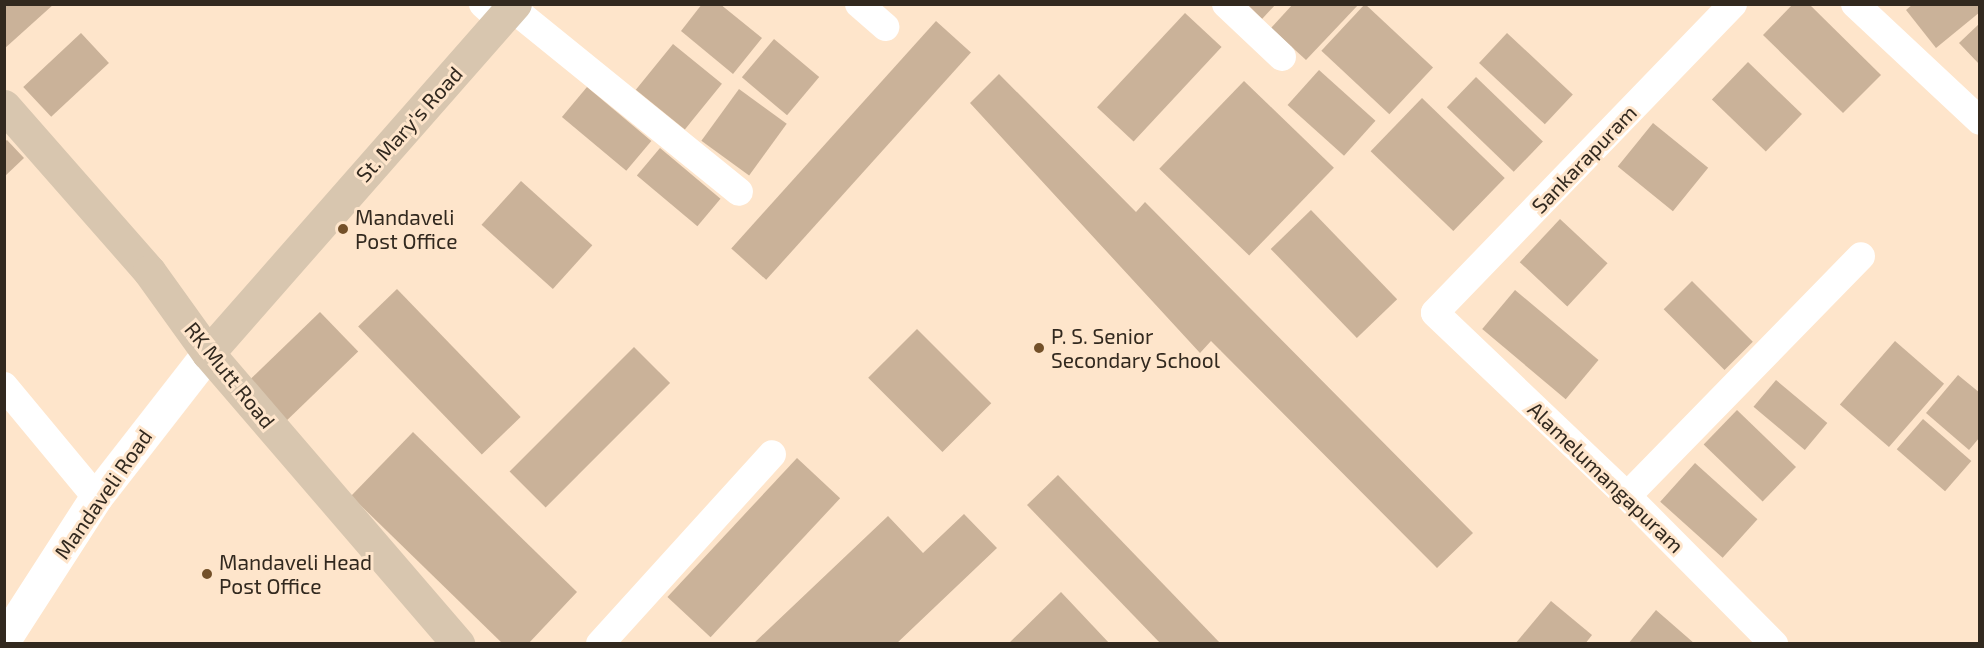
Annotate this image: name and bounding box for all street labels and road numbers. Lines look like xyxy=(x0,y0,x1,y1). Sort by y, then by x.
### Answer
street label: St. Mary's Road xyxy=(351,61,467,187)
street label: Sankarapuram xyxy=(1526,100,1642,218)
street label: RK Mutt Road xyxy=(179,317,281,433)
street label: Alamelumangapuram xyxy=(1523,396,1689,558)
street label: Mandaveli Road xyxy=(49,424,157,564)

